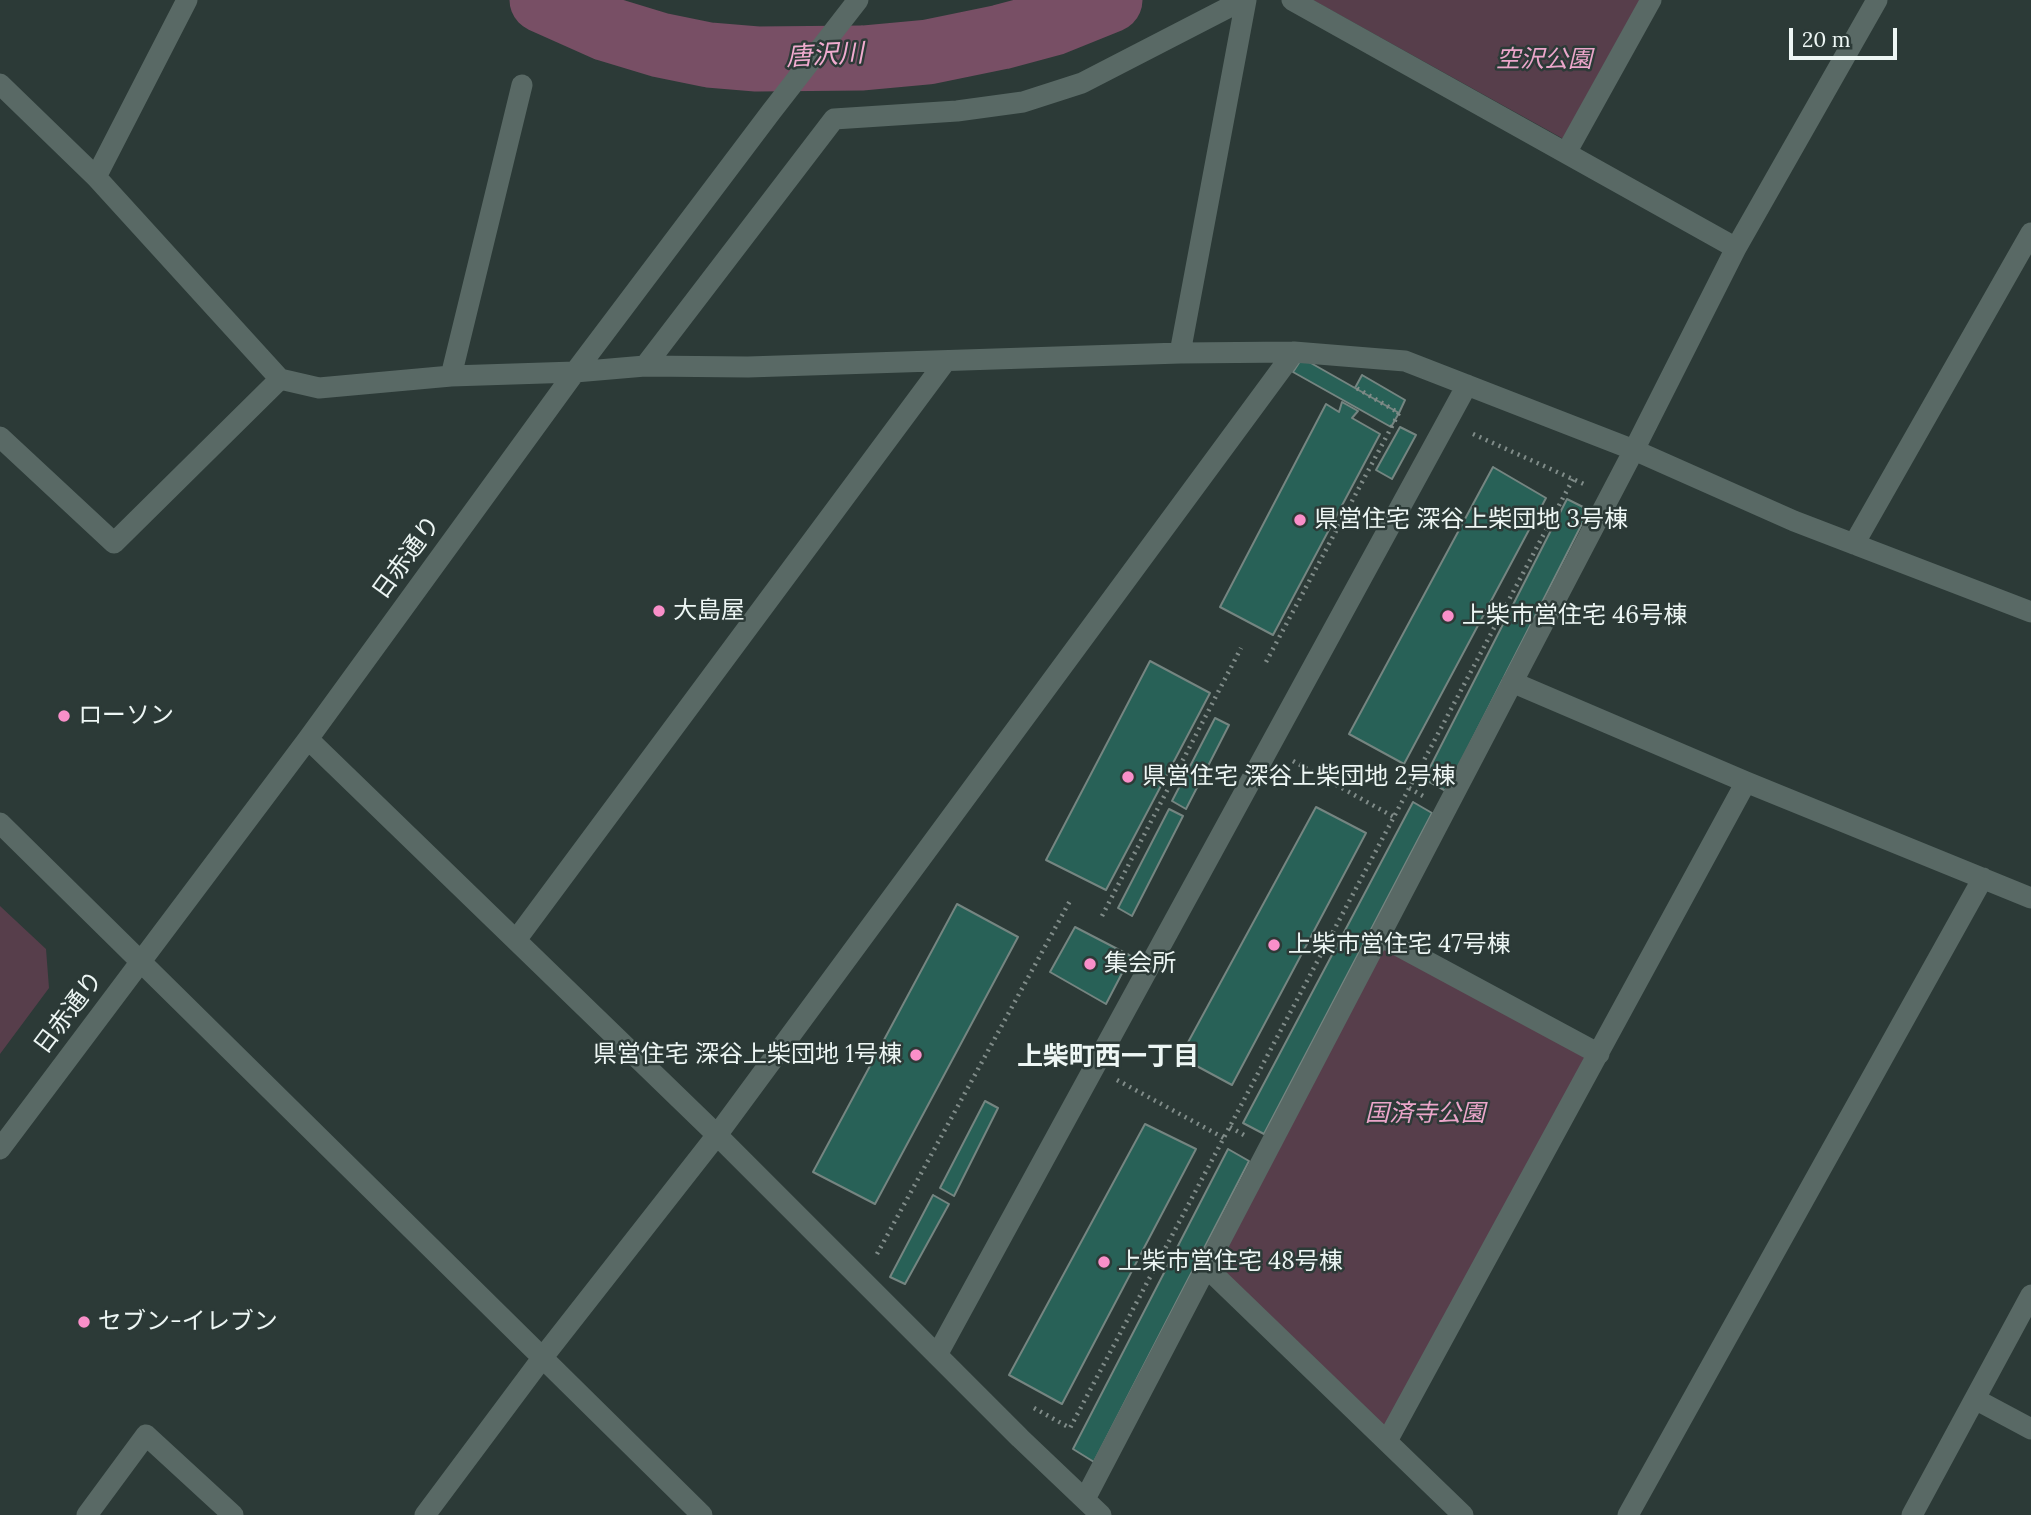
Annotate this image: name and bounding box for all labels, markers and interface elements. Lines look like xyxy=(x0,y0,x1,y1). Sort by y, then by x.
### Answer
scale bar xyxy=(1793,14,1902,58)
text: 20 m xyxy=(1802,26,1851,53)
water label: 唐沢川 xyxy=(785,38,865,74)
park label: 空沢公園 xyxy=(1496,46,1592,74)
place label: 県営住宅 深谷上柴団地 3号棟 xyxy=(1314,506,1628,534)
street label: 日赤通り xyxy=(367,511,447,605)
marker: 県営住宅 深谷上柴団地 3号棟 xyxy=(1292,512,1308,528)
place label: 大島屋 xyxy=(673,597,745,625)
place label: 上柴市営住宅 46号棟 xyxy=(1462,602,1687,630)
marker: 大島屋 xyxy=(651,603,667,619)
marker: 上柴市営住宅 46号棟 xyxy=(1440,608,1456,624)
place label: ローソン xyxy=(78,702,174,730)
marker: ローソン xyxy=(56,708,72,724)
place label: 県営住宅 深谷上柴団地 2号棟 xyxy=(1142,763,1456,791)
marker: 県営住宅 深谷上柴団地 2号棟 xyxy=(1120,769,1136,785)
place label: 上柴市営住宅 47号棟 xyxy=(1288,931,1510,959)
marker: 上柴市営住宅 47号棟 xyxy=(1266,937,1282,953)
place label: 集会所 xyxy=(1104,950,1176,978)
marker: 集会所 xyxy=(1082,956,1098,972)
street label: 日赤通り xyxy=(29,966,109,1060)
place label: 県営住宅 深谷上柴団地 1号棟 xyxy=(593,1041,902,1069)
district label: 上柴町西一丁目 xyxy=(1017,1042,1199,1074)
marker: 県営住宅 深谷上柴団地 1号棟 xyxy=(908,1047,924,1063)
park label: 国済寺公園 xyxy=(1365,1100,1485,1128)
place label: 上柴市営住宅 48号棟 xyxy=(1118,1248,1343,1276)
marker: 上柴市営住宅 48号棟 xyxy=(1096,1254,1112,1270)
place label: セブン-イレブン xyxy=(98,1308,278,1336)
marker: セブン-イレブン xyxy=(76,1314,92,1330)

